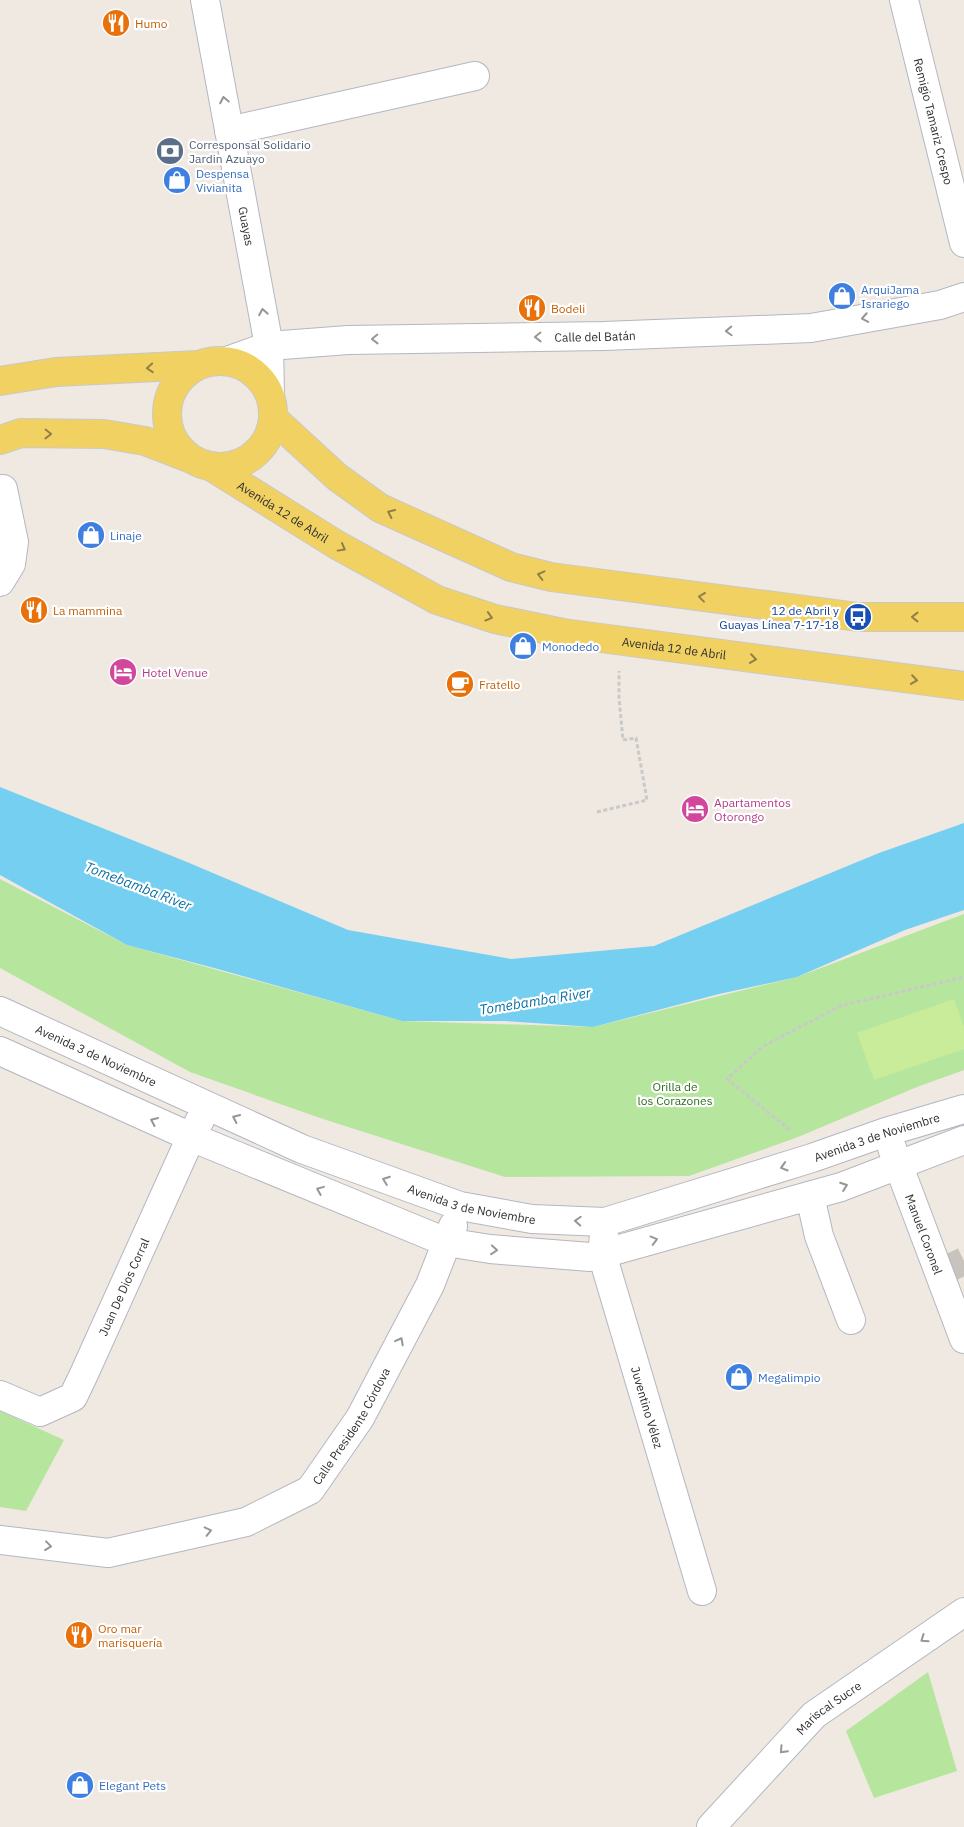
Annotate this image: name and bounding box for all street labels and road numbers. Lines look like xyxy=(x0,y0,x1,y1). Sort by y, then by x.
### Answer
street label: Remigio Tamariz Crespo xyxy=(911,57,957,186)
street label: Guayas xyxy=(236,205,258,247)
street label: Calle del Batán xyxy=(554,327,636,344)
street label: Avenida 12 de Abril xyxy=(235,477,332,546)
street label: Avenida 12 de Abril xyxy=(621,633,727,662)
street label: Avenida 3 de Noviembre xyxy=(34,1021,160,1089)
street label: Avenida 3 de Noviembre xyxy=(812,1109,942,1164)
street label: Avenida 3 de Noviembre xyxy=(406,1180,536,1227)
street label: Manuel Coronel xyxy=(903,1192,946,1276)
street label: Juan De Dios Corral xyxy=(95,1235,152,1338)
street label: Calle Presidente Córdova xyxy=(309,1364,393,1487)
street label: Juventino Vélez xyxy=(628,1365,667,1450)
street label: Mariscal Sucre xyxy=(793,1677,864,1737)

